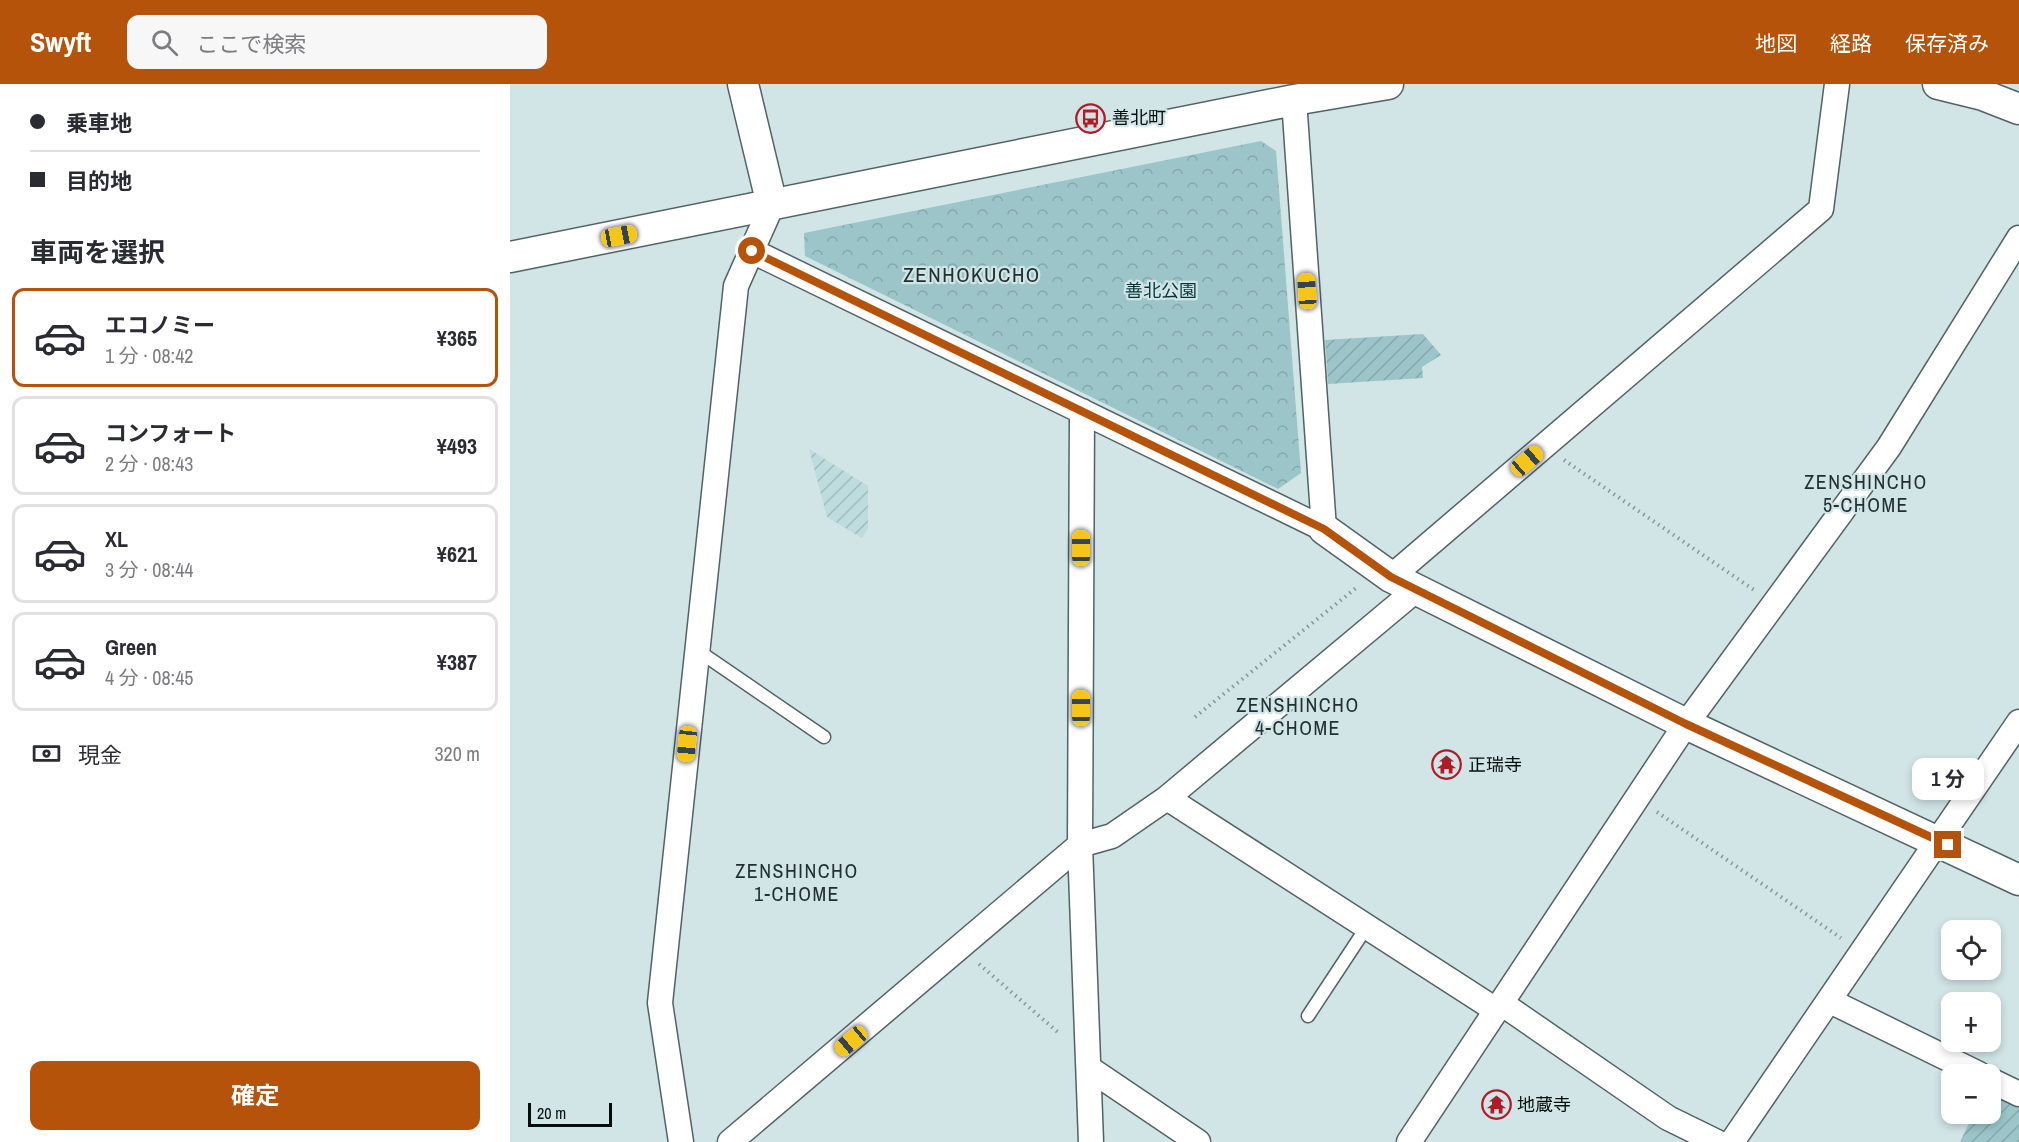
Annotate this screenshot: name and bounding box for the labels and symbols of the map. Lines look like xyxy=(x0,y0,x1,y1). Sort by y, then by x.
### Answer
bus stop icon: 善北町 xyxy=(1075,102,1107,134)
place label: 善北町 xyxy=(1112,105,1166,130)
car xyxy=(600,224,638,248)
route start xyxy=(738,237,765,264)
district label: ZENHOKUCHO xyxy=(903,260,1041,289)
car xyxy=(1297,272,1317,310)
park label: 善北公園 xyxy=(1125,278,1197,303)
car xyxy=(1508,442,1546,480)
district label: ZENSHINCHO 5-CHOME xyxy=(1804,468,1928,518)
car xyxy=(1072,530,1090,566)
car xyxy=(1072,690,1090,726)
district label: ZENSHINCHO 4-CHOME xyxy=(1236,691,1360,741)
car xyxy=(676,725,698,763)
temple icon: 正瑞寺 xyxy=(1431,749,1463,781)
place label: 正瑞寺 xyxy=(1468,752,1522,777)
callout: 1 分 xyxy=(1912,758,1984,800)
route end xyxy=(1934,831,1961,858)
district label: ZENSHINCHO 1-CHOME xyxy=(735,857,859,907)
car xyxy=(831,1023,871,1059)
temple icon: 地蔵寺 xyxy=(1480,1089,1512,1121)
place label: 地蔵寺 xyxy=(1517,1092,1571,1117)
scale bar xyxy=(528,1100,612,1128)

